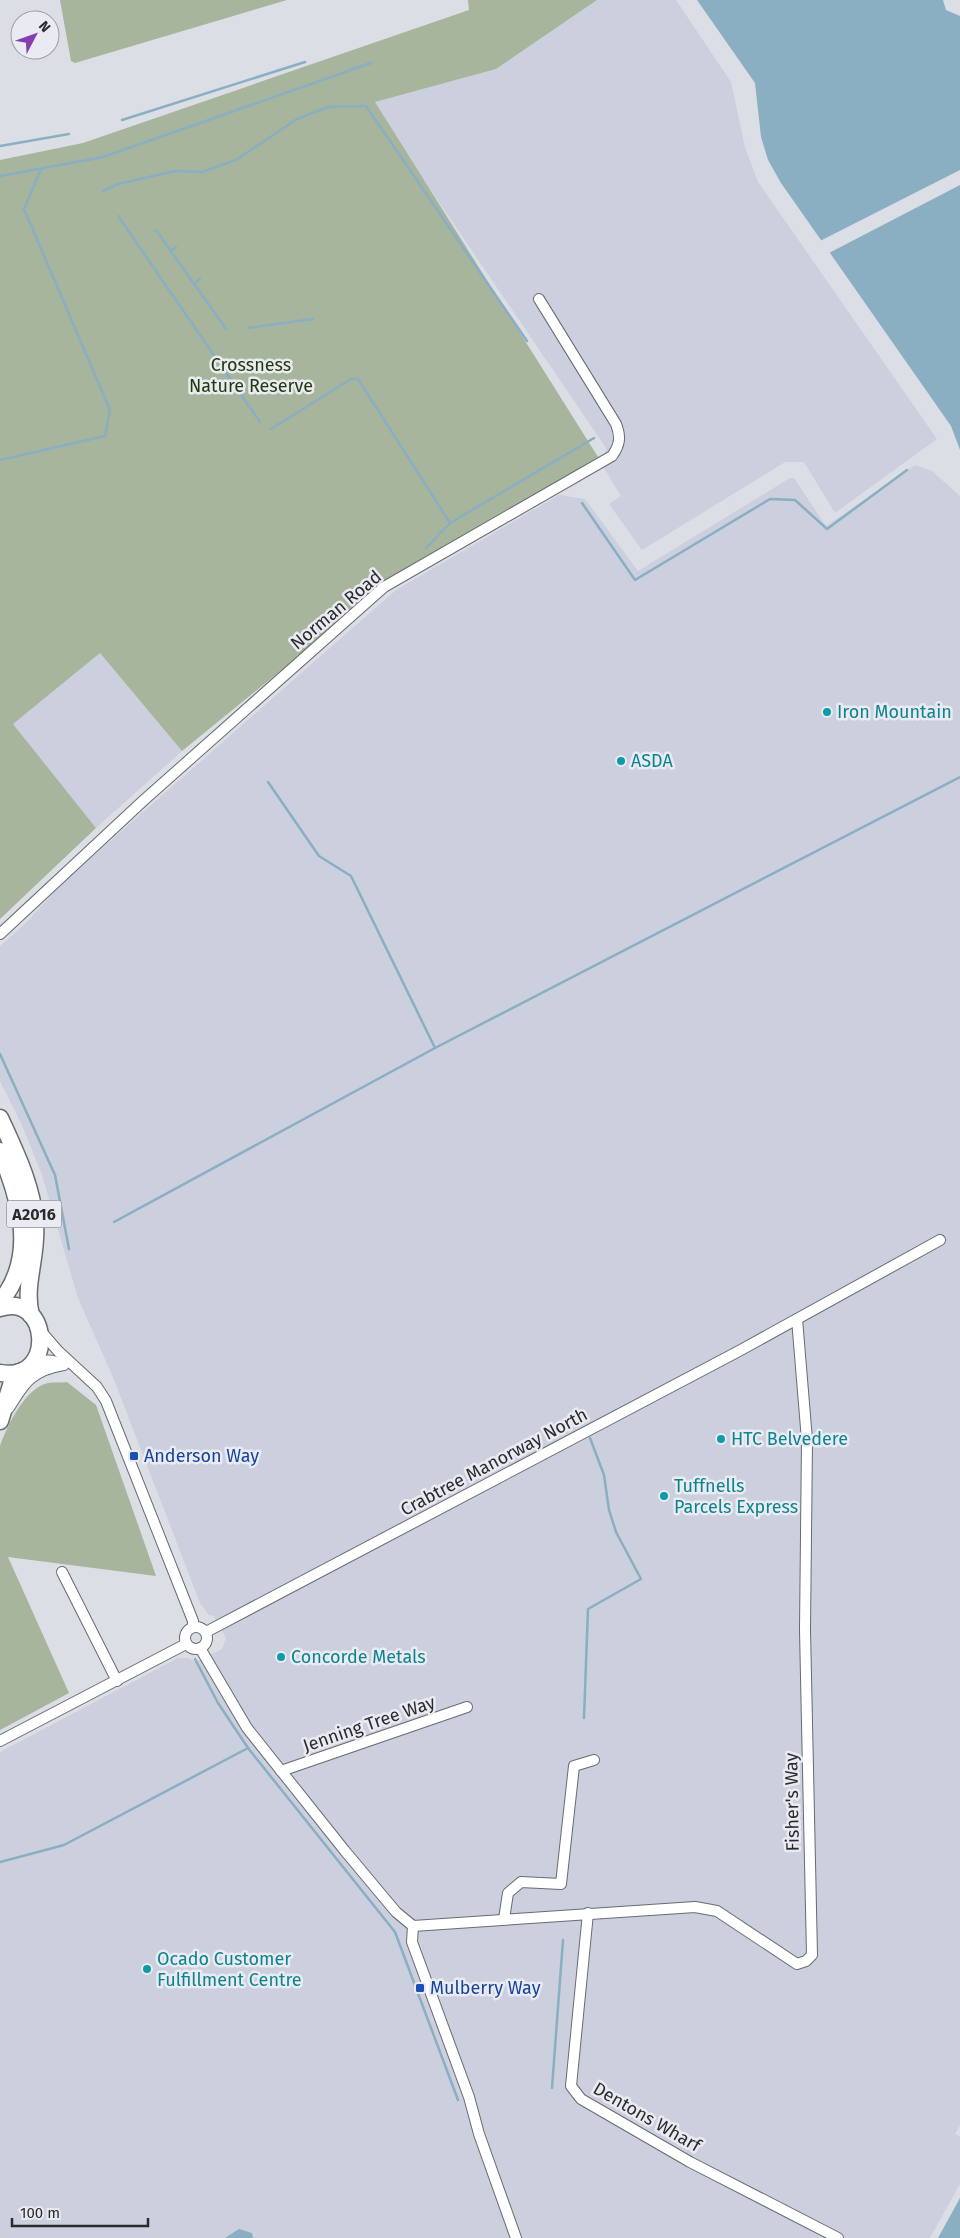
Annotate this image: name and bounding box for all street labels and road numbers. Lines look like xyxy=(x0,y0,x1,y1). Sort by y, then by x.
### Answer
street label: Norman Road xyxy=(286,566,386,654)
road number: A2016 xyxy=(6,1200,62,1228)
street label: Crabtree Manorway North xyxy=(397,1403,591,1521)
street label: Jenning Tree Way xyxy=(300,1691,438,1757)
street label: Fisher's Way xyxy=(780,1752,804,1852)
street label: Dentons Wharf xyxy=(589,2077,706,2158)

